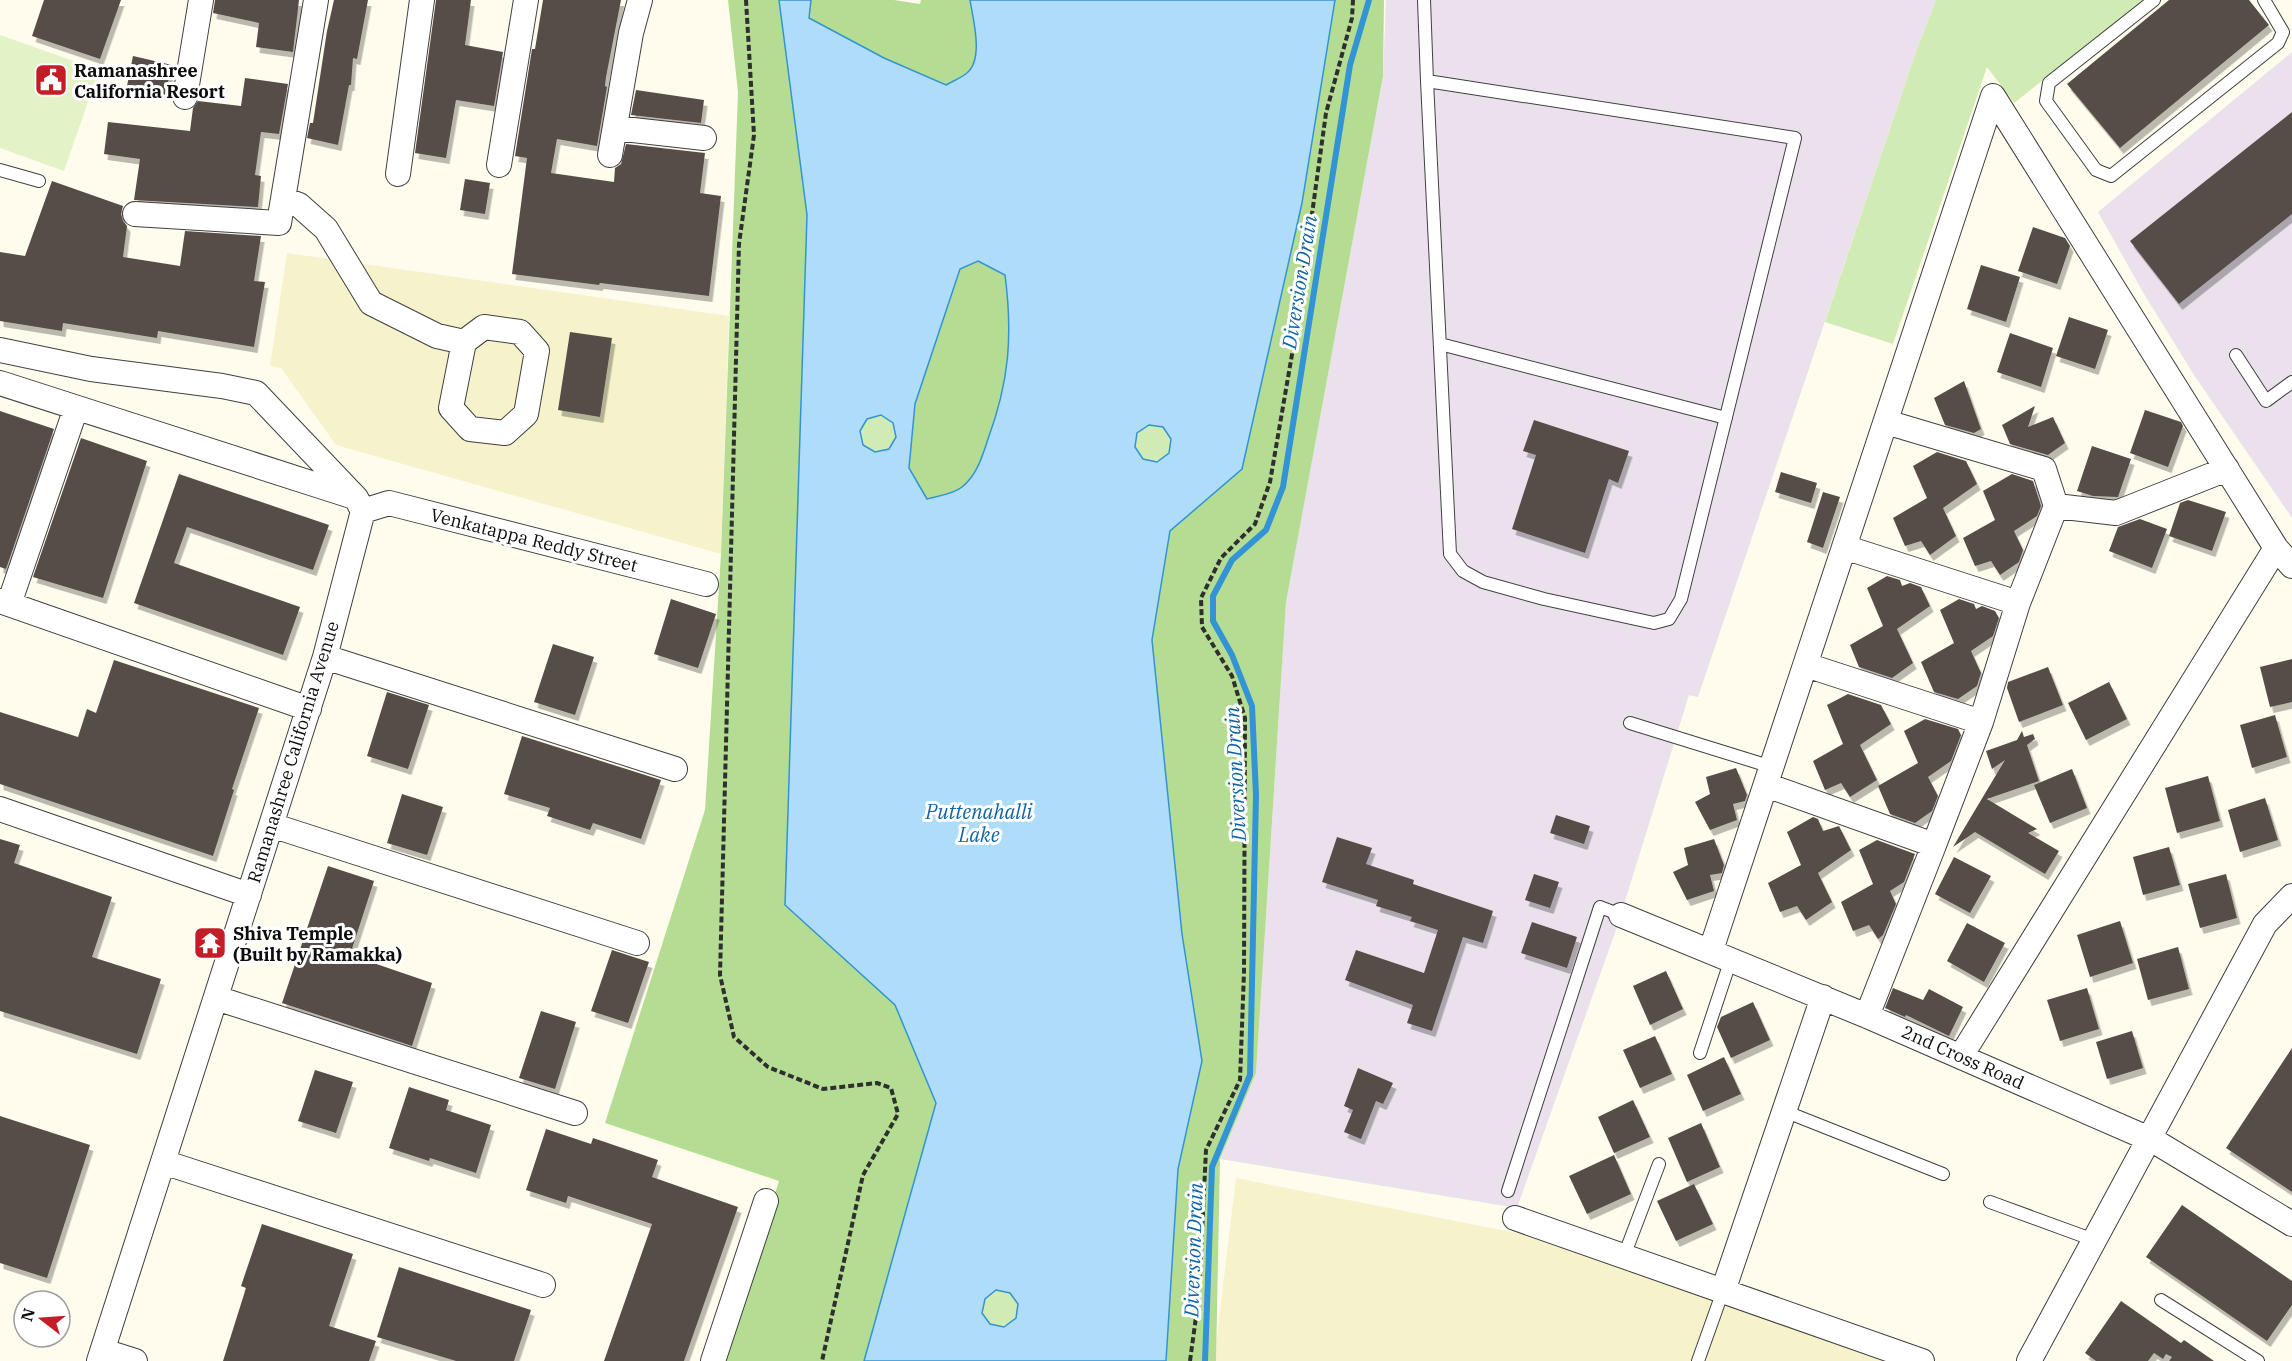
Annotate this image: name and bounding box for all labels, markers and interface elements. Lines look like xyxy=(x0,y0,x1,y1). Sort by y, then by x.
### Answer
place label: Ramanashree California Resort xyxy=(74,59,225,103)
public building icon: Ramanashree California Resort xyxy=(33,62,69,98)
water label: Diversion Drain xyxy=(1275,213,1323,352)
street label: Venkatappa Reddy Street xyxy=(428,503,640,577)
street label: Ramanashree California Avenue xyxy=(242,618,344,886)
water label: Diversion Drain xyxy=(1218,705,1252,843)
water label: Puttenahalli Lake xyxy=(924,798,1033,848)
place label: Shiva Temple (Built by Ramakka) xyxy=(233,922,402,966)
temple icon: Shiva Temple (Built by Ramakka) xyxy=(192,925,228,961)
street label: 2nd Cross Road xyxy=(1898,1020,2028,1094)
water label: Diversion Drain xyxy=(1177,1182,1209,1319)
north arrow xyxy=(12,1289,72,1349)
text: N xyxy=(16,1306,39,1324)

